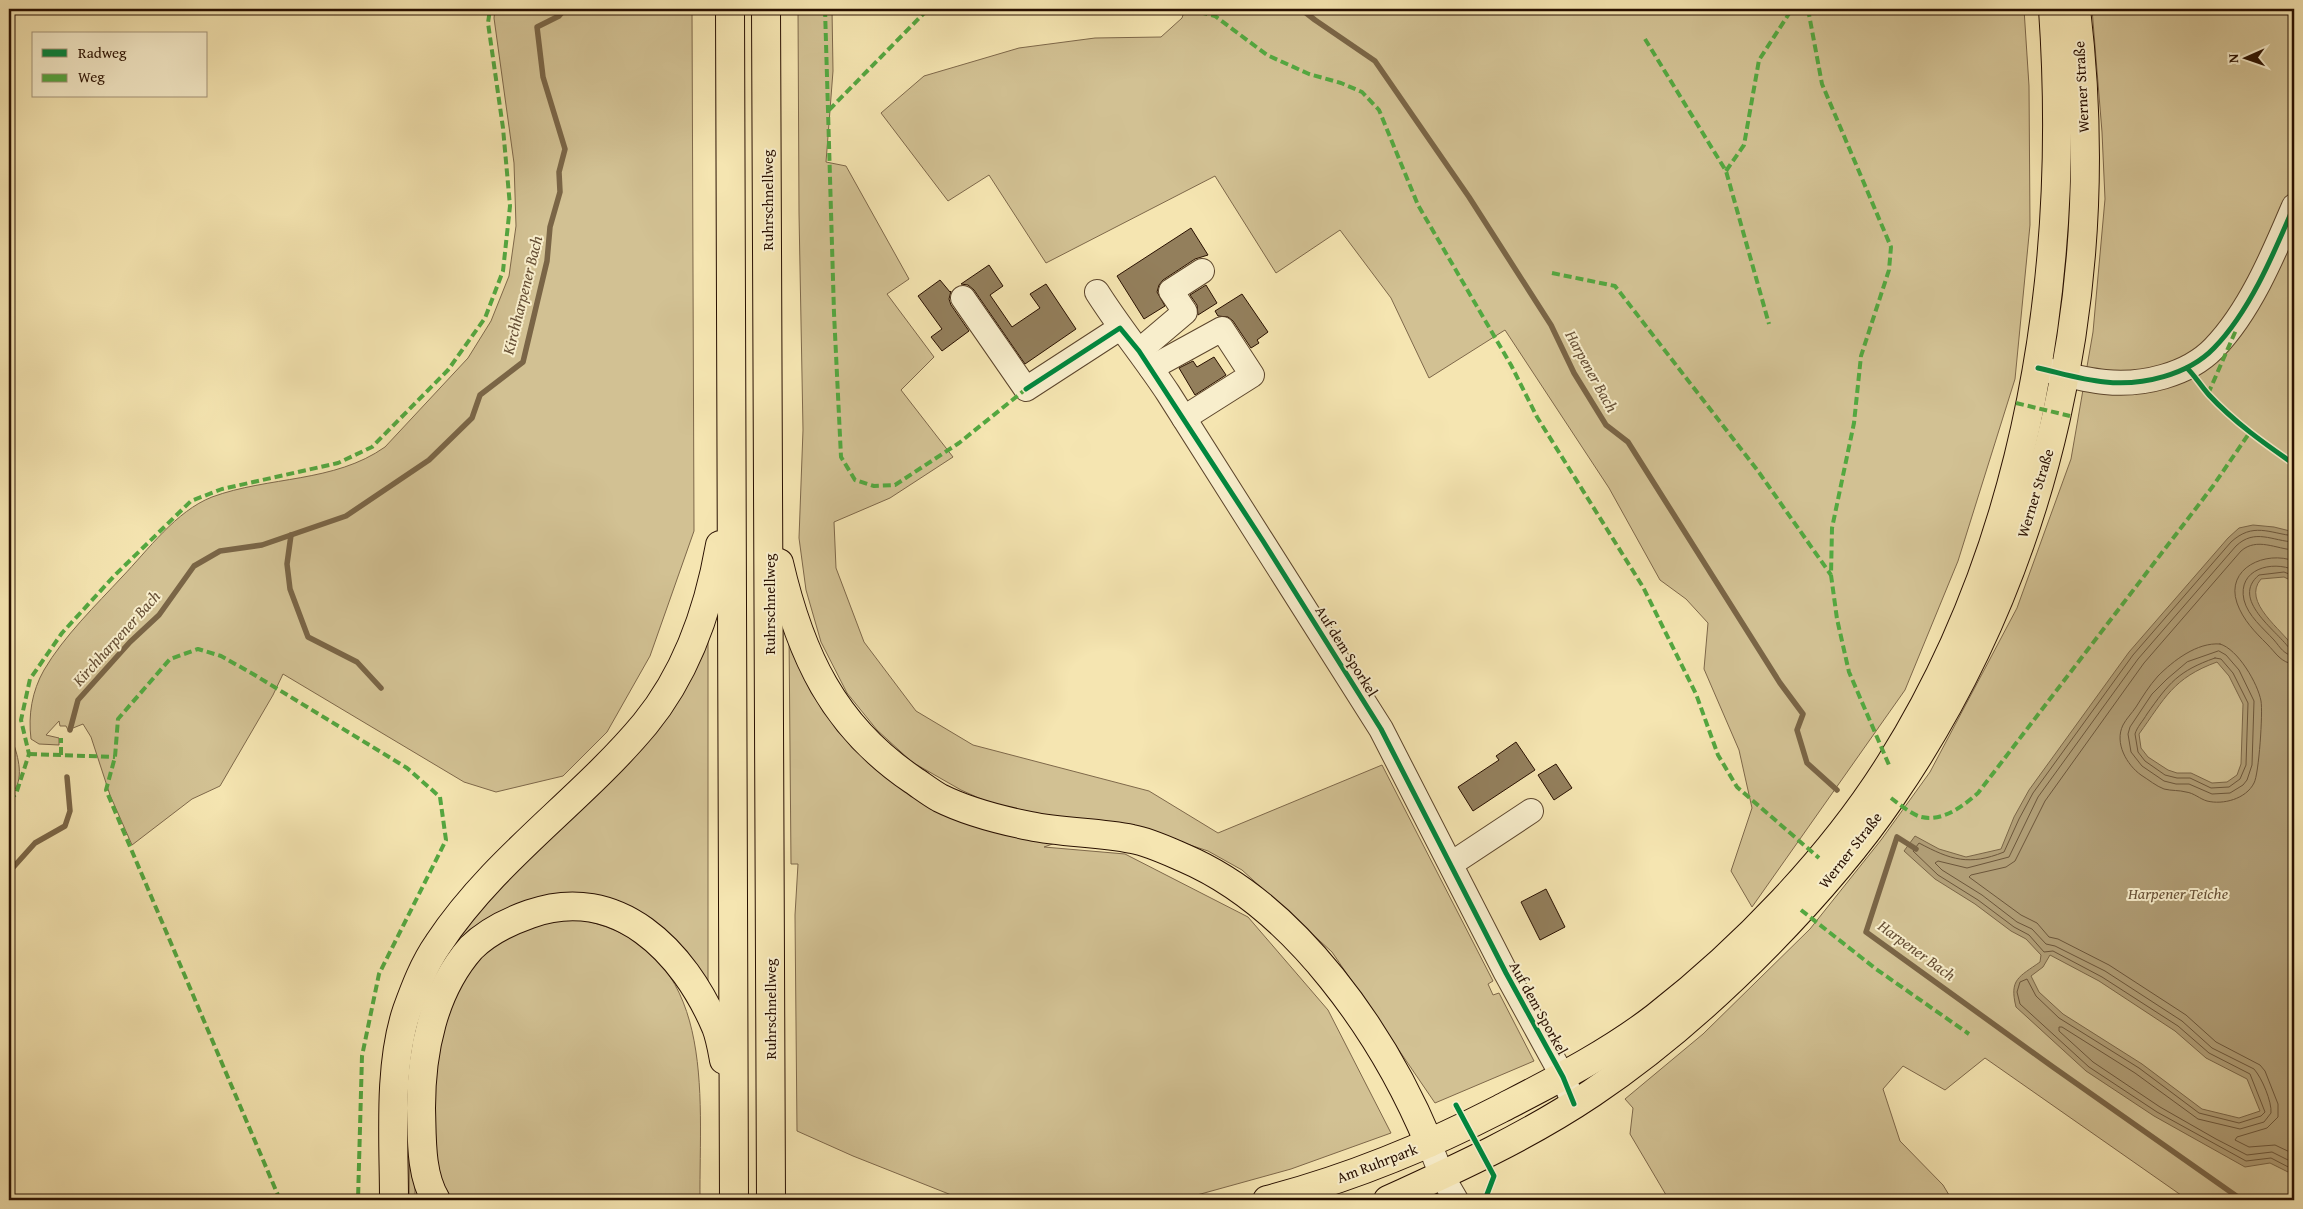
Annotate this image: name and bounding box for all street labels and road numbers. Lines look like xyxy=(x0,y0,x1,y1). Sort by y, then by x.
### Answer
street label: Werner Straße xyxy=(2068,41,2094,133)
street label: Ruhrschnellweg xyxy=(757,149,778,250)
street label: Werner Straße xyxy=(2012,446,2058,540)
street label: Ruhrschnellweg xyxy=(759,553,780,654)
street label: Auf dem Sporkel xyxy=(1311,601,1383,701)
street label: Werner Straße xyxy=(1813,807,1887,893)
street label: Ruhrschnellweg xyxy=(760,958,781,1059)
street label: Auf dem Sporkel xyxy=(1505,958,1573,1058)
street label: Am Ruhrpark xyxy=(1334,1138,1421,1188)

